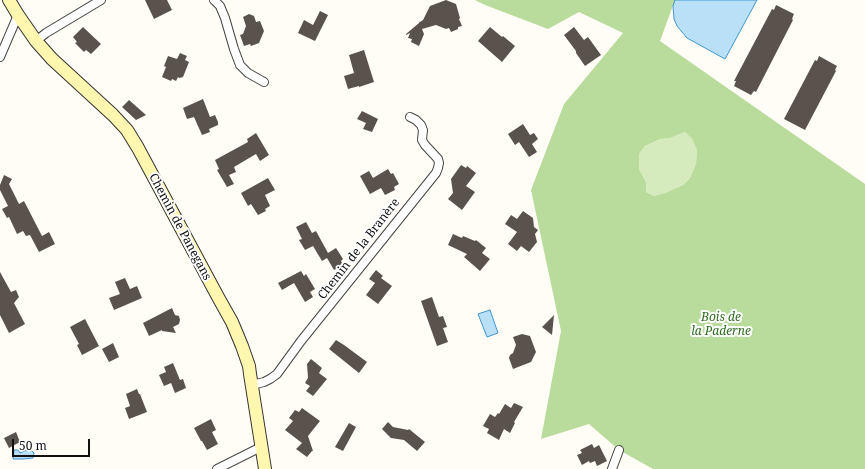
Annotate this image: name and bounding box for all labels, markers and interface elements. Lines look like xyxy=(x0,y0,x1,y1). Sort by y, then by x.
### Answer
street label: Chemin de Panegans xyxy=(146,171,214,283)
street label: Chemin de la Branère xyxy=(315,196,403,302)
park label: Bois de la Paderne xyxy=(691,311,751,339)
scale bar xyxy=(14,431,92,457)
text: 50 m xyxy=(19,437,47,454)

